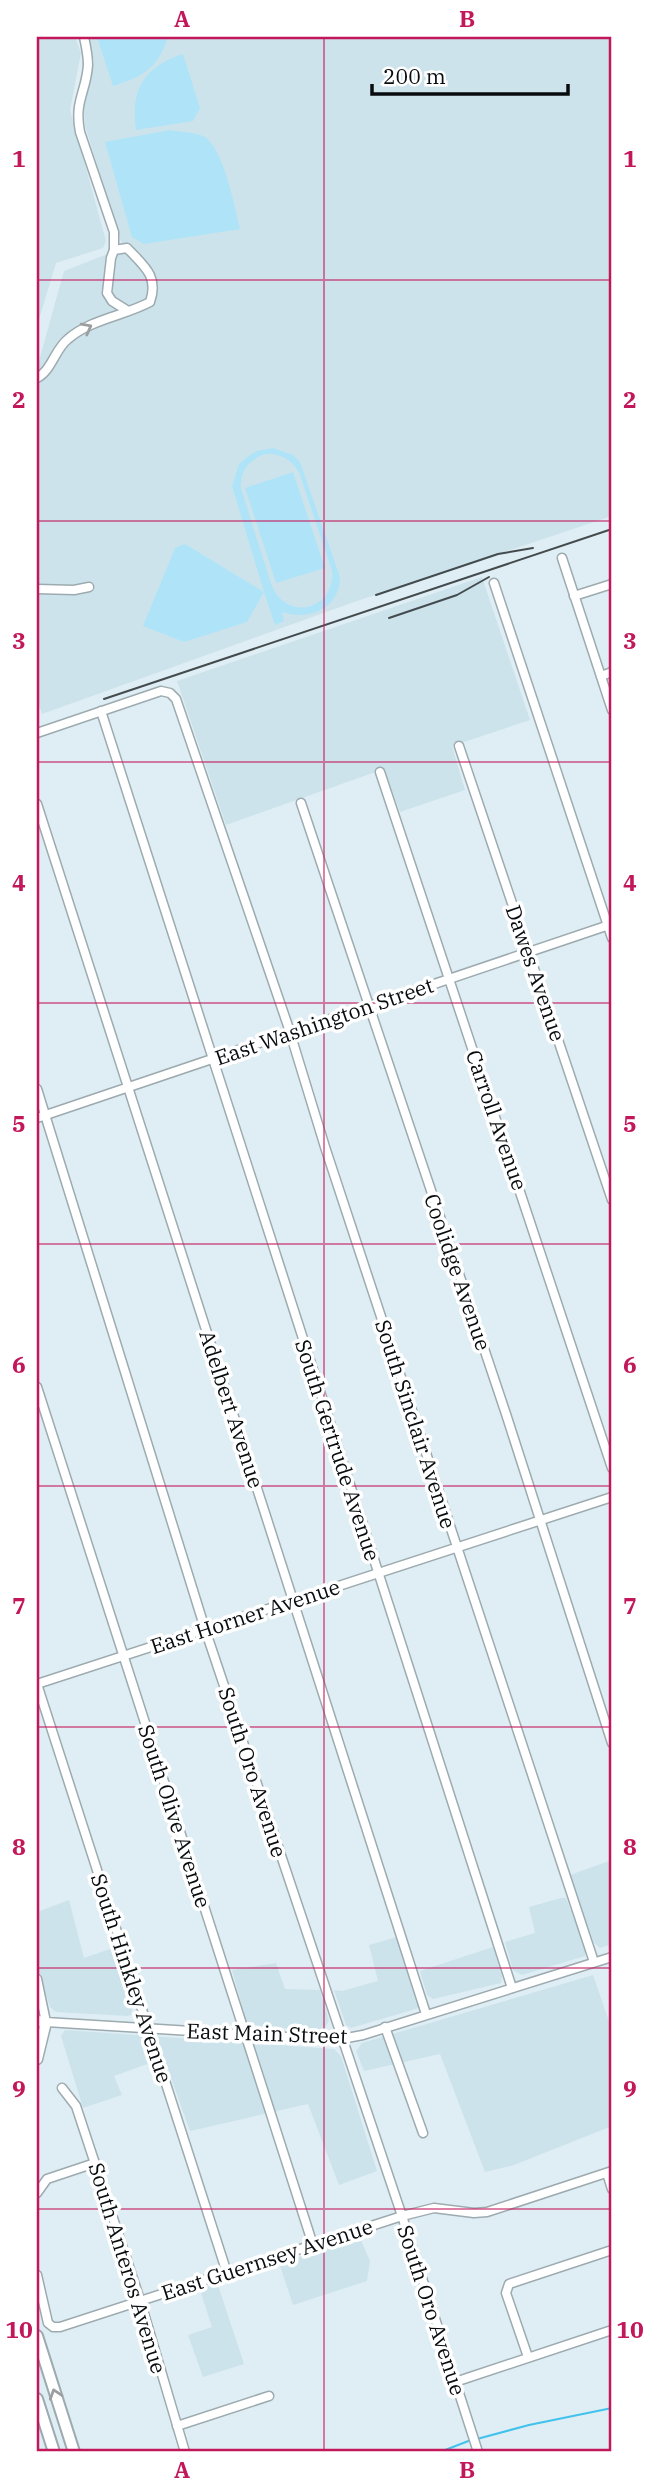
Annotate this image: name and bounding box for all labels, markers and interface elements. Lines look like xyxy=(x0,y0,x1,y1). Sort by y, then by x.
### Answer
text: A xyxy=(174,3,190,33)
text: B xyxy=(459,3,475,33)
scale bar xyxy=(372,52,568,96)
text: 200 m xyxy=(383,62,446,90)
text: 1 xyxy=(12,143,26,173)
text: 1 xyxy=(623,143,637,173)
one-way arrow xyxy=(80,323,92,336)
text: 2 xyxy=(12,384,26,414)
text: 2 xyxy=(623,384,637,414)
text: 3 xyxy=(12,625,26,655)
text: 3 xyxy=(623,625,637,655)
text: 4 xyxy=(12,867,26,897)
text: 4 xyxy=(623,867,637,897)
street label: Dawes Avenue xyxy=(500,901,572,1045)
street label: East Washington Street xyxy=(211,970,437,1072)
street label: Carroll Avenue xyxy=(460,1046,534,1194)
text: 5 xyxy=(12,1108,26,1138)
text: 5 xyxy=(623,1108,637,1138)
street label: Coolidge Avenue xyxy=(418,1190,498,1354)
street label: South Sinclair Avenue xyxy=(369,1316,463,1532)
street label: Adelbert Avenue xyxy=(193,1327,271,1491)
street label: South Gertrude Avenue xyxy=(289,1336,387,1564)
text: 6 xyxy=(12,1349,26,1379)
text: 6 xyxy=(623,1349,637,1379)
street label: East Horner Avenue xyxy=(147,1572,343,1660)
text: 7 xyxy=(12,1590,26,1620)
text: 7 xyxy=(623,1590,637,1620)
street label: South Oro Avenue xyxy=(212,1683,294,1861)
street label: South Olive Avenue xyxy=(132,1721,218,1911)
text: 8 xyxy=(12,1831,26,1861)
text: 8 xyxy=(623,1831,637,1861)
street label: South Hinkley Avenue xyxy=(85,1870,179,2086)
street label: East Main Street xyxy=(186,2016,348,2050)
text: 9 xyxy=(12,2073,26,2103)
text: 9 xyxy=(623,2073,637,2103)
street label: South Anteros Avenue xyxy=(83,2159,173,2377)
street label: East Guernsey Avenue xyxy=(158,2212,376,2306)
street label: South Oro Avenue xyxy=(391,2221,473,2399)
text: 10 xyxy=(5,2314,33,2344)
text: 10 xyxy=(616,2314,644,2344)
one-way arrow xyxy=(49,2388,64,2400)
text: A xyxy=(174,2454,190,2484)
text: B xyxy=(459,2454,475,2484)

